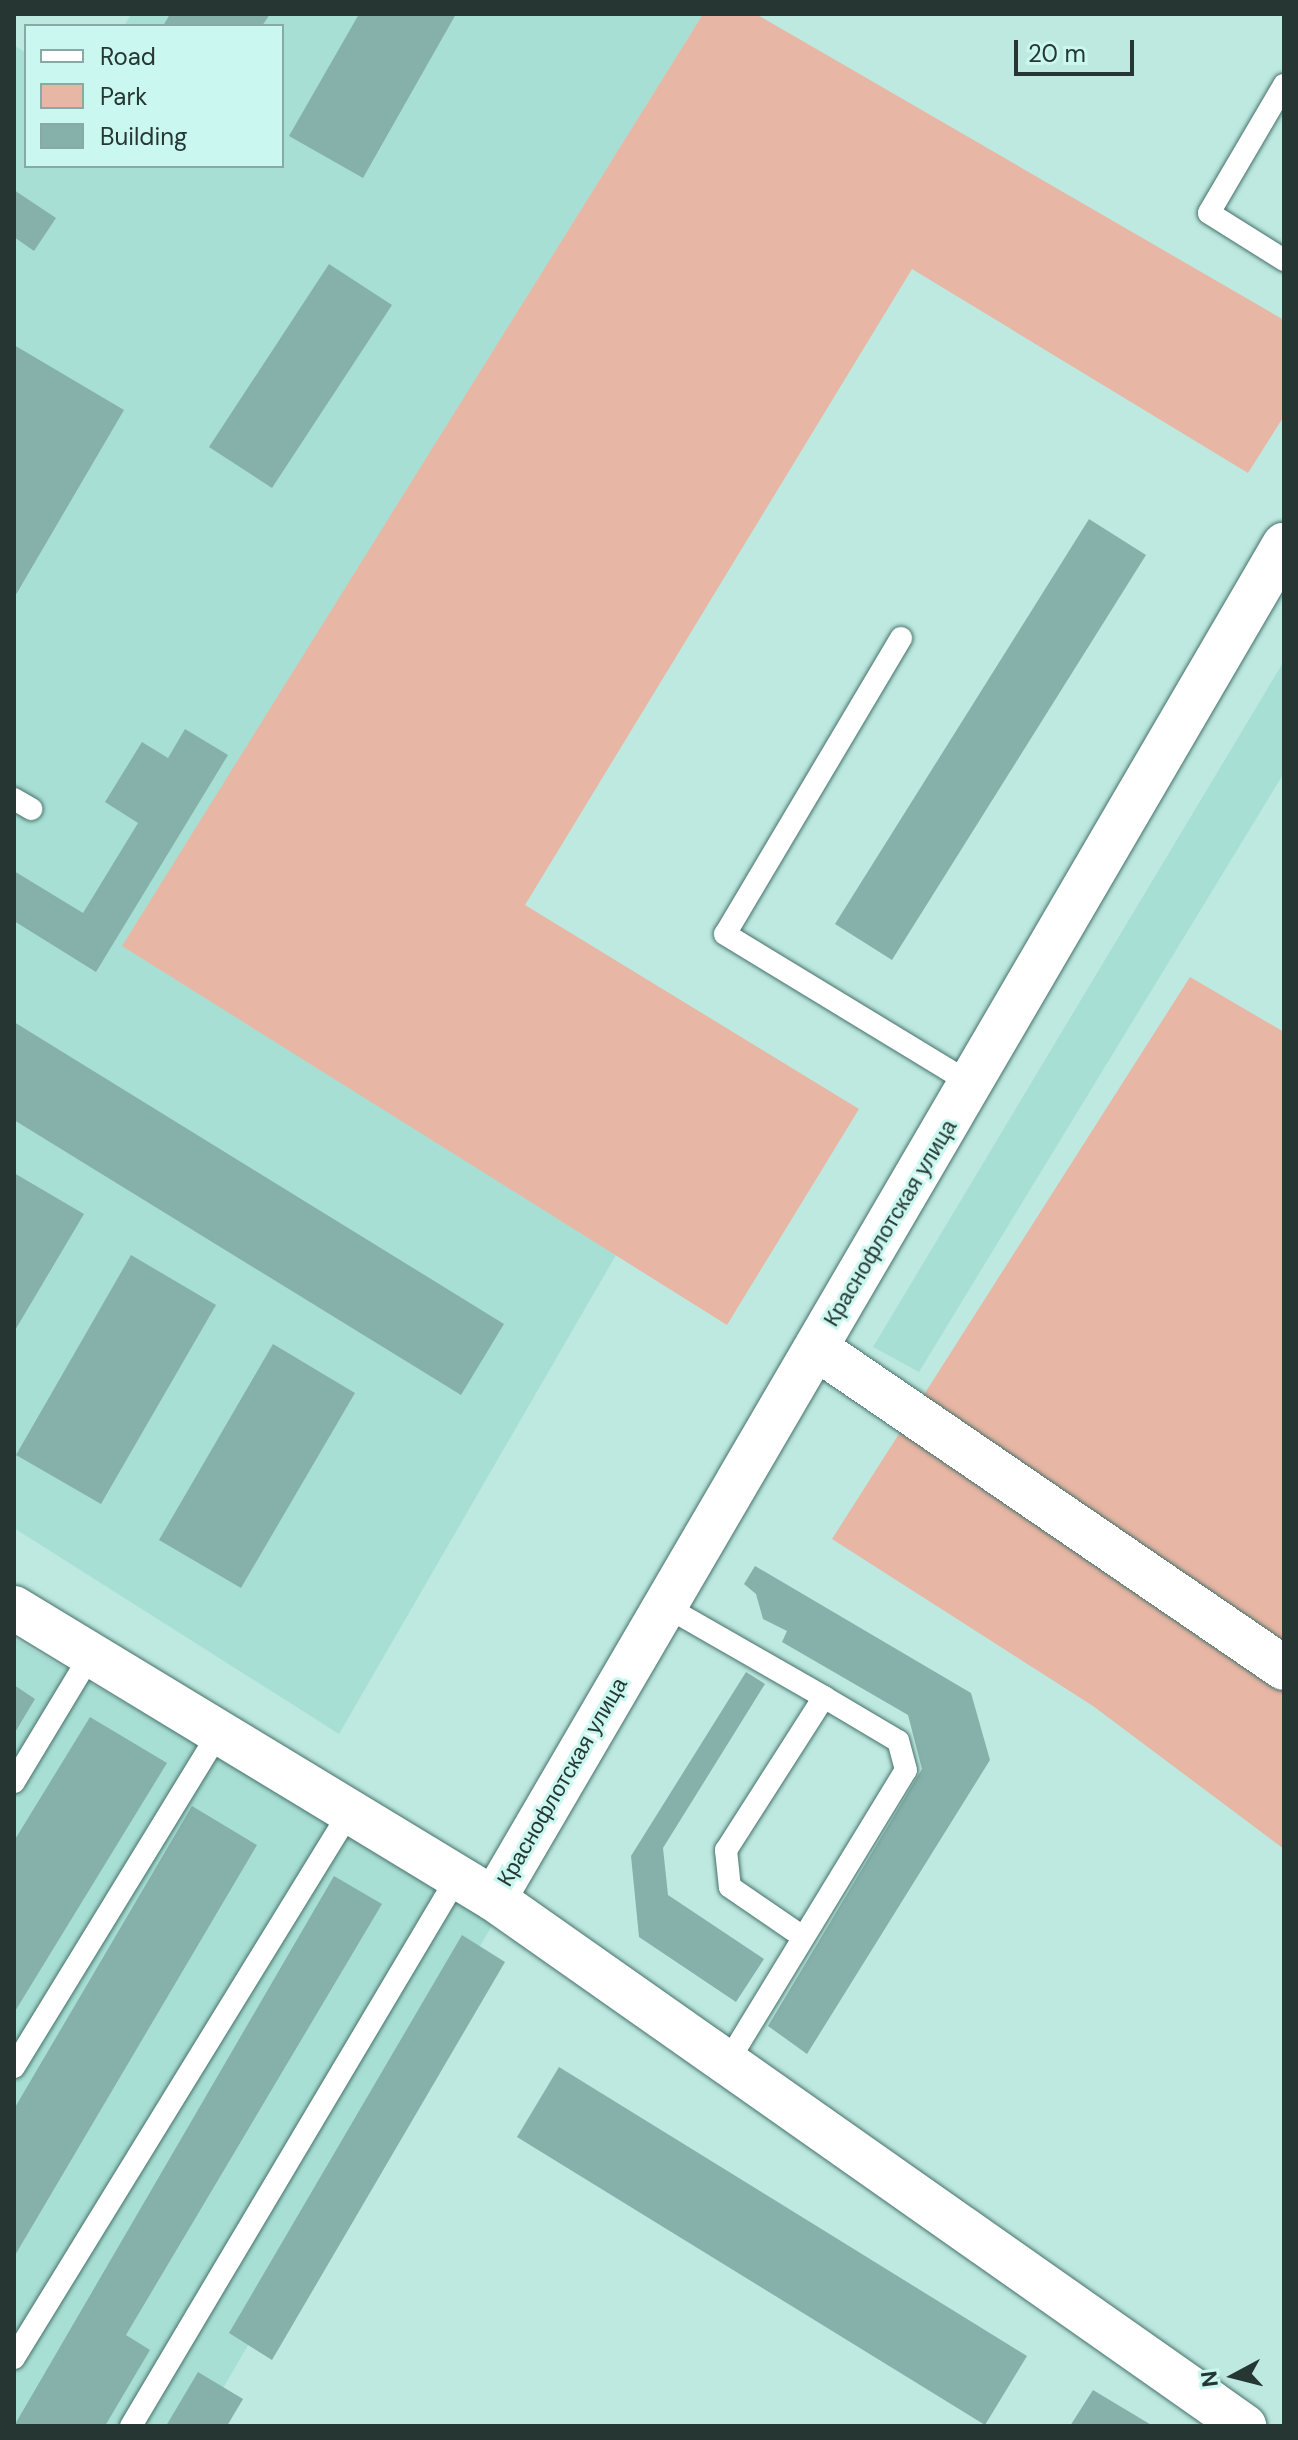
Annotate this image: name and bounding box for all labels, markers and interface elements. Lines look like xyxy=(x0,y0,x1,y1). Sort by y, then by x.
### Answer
legend xyxy=(24,24,284,168)
scale bar xyxy=(1018,24,1138,74)
text: 20 m xyxy=(1028,38,1086,69)
text: Road xyxy=(100,41,156,72)
text: Park xyxy=(100,81,147,112)
text: Building xyxy=(100,121,187,152)
street label: Краснофлотская улица xyxy=(818,1115,962,1331)
street label: Краснофлотская улица xyxy=(491,1673,633,1891)
north arrow xyxy=(1194,2336,1274,2416)
text: N xyxy=(1194,2369,1225,2389)

